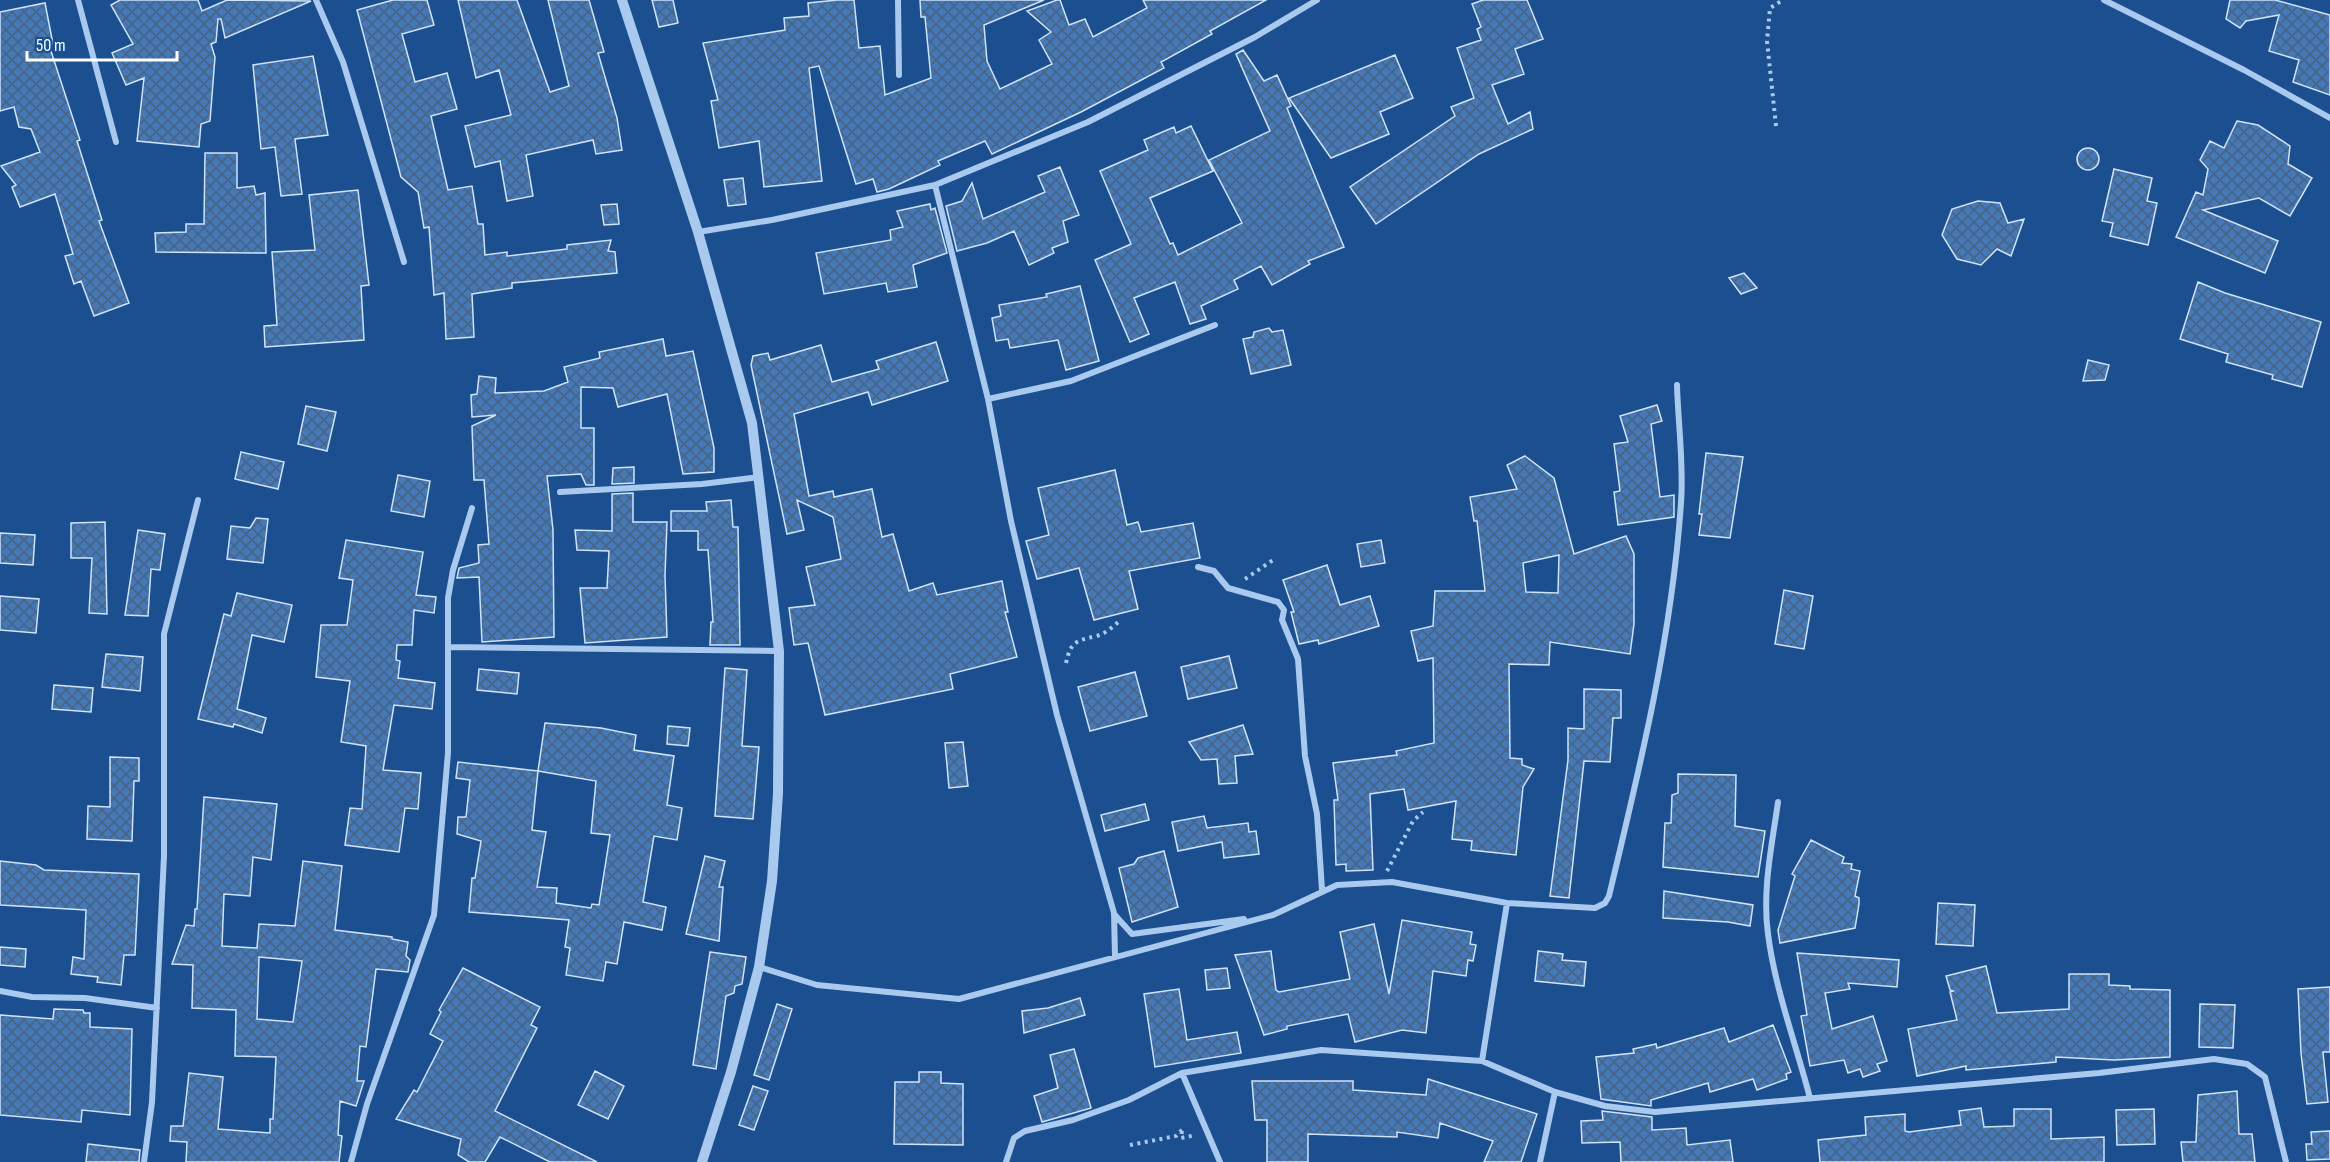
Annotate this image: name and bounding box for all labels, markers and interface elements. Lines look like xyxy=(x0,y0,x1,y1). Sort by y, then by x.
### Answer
scale bar xyxy=(27,24,177,62)
text: 50 m xyxy=(36,35,66,56)

